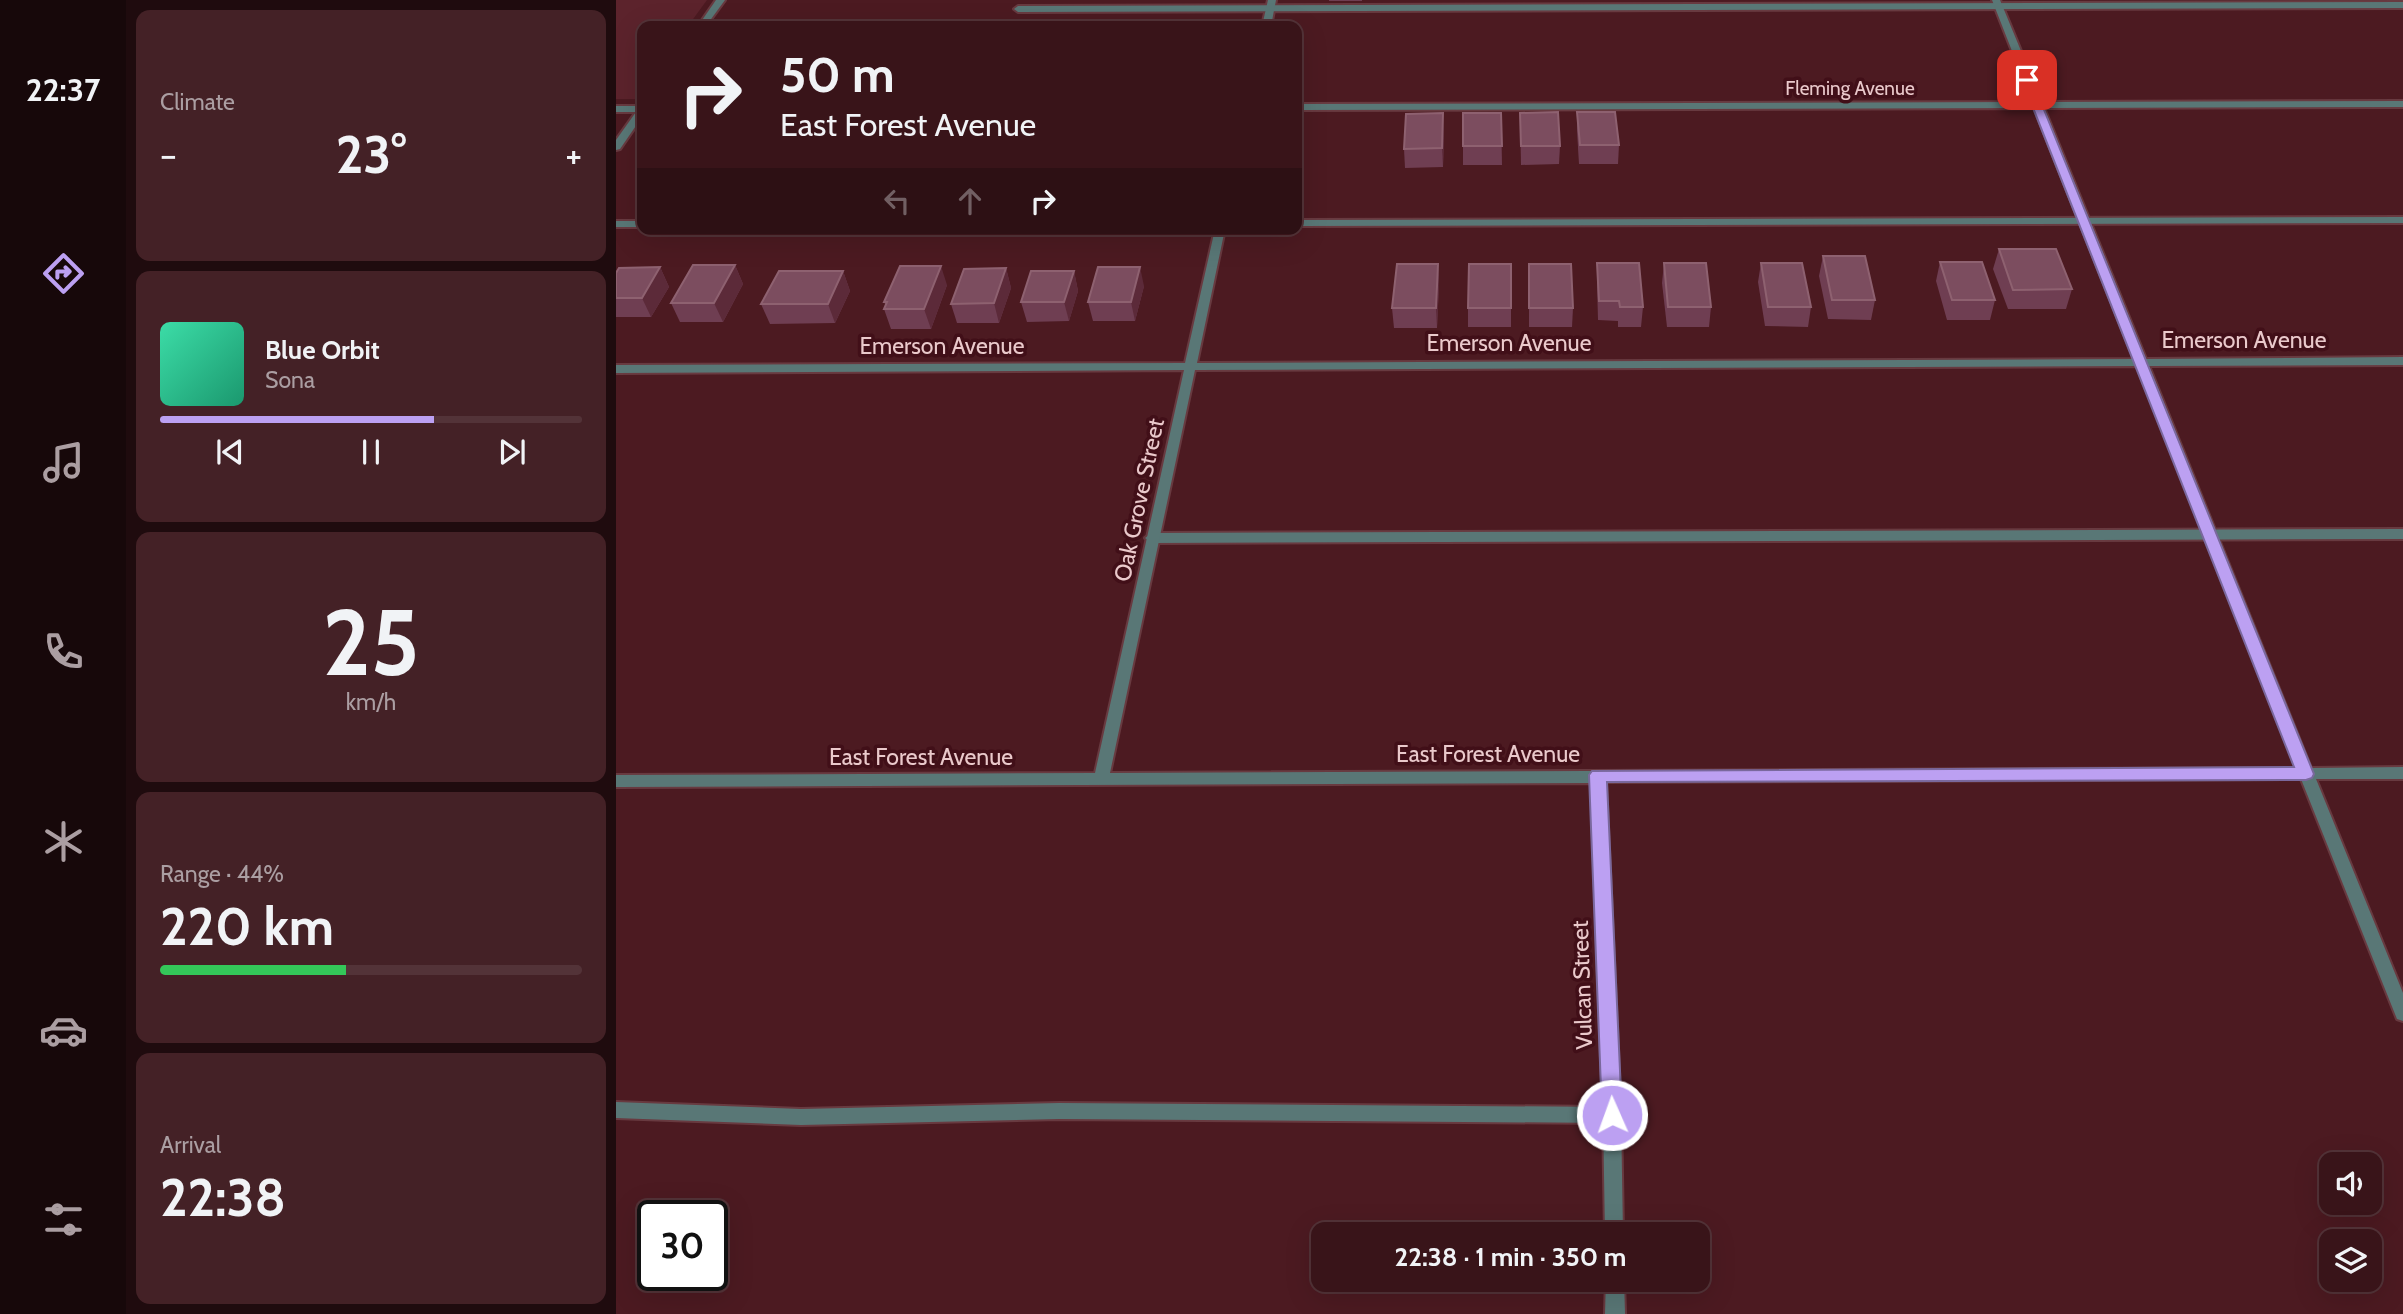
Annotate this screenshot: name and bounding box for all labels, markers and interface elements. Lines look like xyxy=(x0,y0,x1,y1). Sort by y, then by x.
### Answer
text: 50 m xyxy=(780,45,895,104)
icon: right xyxy=(665,49,756,140)
pin xyxy=(1997,50,2057,110)
icon: arrive xyxy=(2008,61,2046,99)
text: 22:37 xyxy=(26,70,100,109)
street label: Fleming Avenue xyxy=(1785,77,1915,100)
text: Climate xyxy=(160,88,235,116)
text: East Forest Avenue xyxy=(780,105,1036,144)
text: 23° xyxy=(336,123,406,186)
text: − xyxy=(160,131,177,178)
text: + xyxy=(565,131,582,178)
icon: left xyxy=(878,182,916,220)
icon: ahead xyxy=(951,182,989,220)
icon: right xyxy=(1024,182,1062,220)
icon: directions xyxy=(39,249,88,298)
street label: Emerson Avenue xyxy=(2162,326,2327,354)
street label: Emerson Avenue xyxy=(1427,329,1592,357)
street label: Emerson Avenue xyxy=(860,332,1025,360)
text: Blue Orbit xyxy=(265,334,380,366)
text: Sona xyxy=(265,366,315,394)
street label: Oak Grove Street xyxy=(1108,416,1170,584)
icon: previous xyxy=(211,433,249,471)
icon: pause xyxy=(352,433,390,471)
icon: next xyxy=(493,433,531,471)
icon: music xyxy=(39,438,88,487)
text: 25 xyxy=(322,587,420,698)
icon: phone xyxy=(39,627,88,676)
text: km/h xyxy=(346,688,396,716)
street label: East Forest Avenue xyxy=(1396,740,1580,768)
street label: East Forest Avenue xyxy=(829,743,1013,771)
icon: climate xyxy=(39,817,88,866)
text: Range · 44% xyxy=(160,860,284,888)
text: 220 km xyxy=(160,895,334,958)
street label: Vulcan Street xyxy=(1566,920,1598,1050)
icon: car xyxy=(39,1006,88,1055)
position arrow xyxy=(1575,1078,1649,1152)
text: Arrival xyxy=(160,1131,221,1159)
map controls xyxy=(2319,1152,2382,1292)
button: sound xyxy=(2319,1152,2382,1215)
text: 22:38 xyxy=(160,1166,286,1229)
icon: filters xyxy=(39,1195,88,1244)
speed limit sign: 30 xyxy=(637,1200,728,1291)
button: layers xyxy=(2319,1229,2382,1292)
text: 22:38 · 1 min · 350 m xyxy=(1395,1241,1626,1273)

